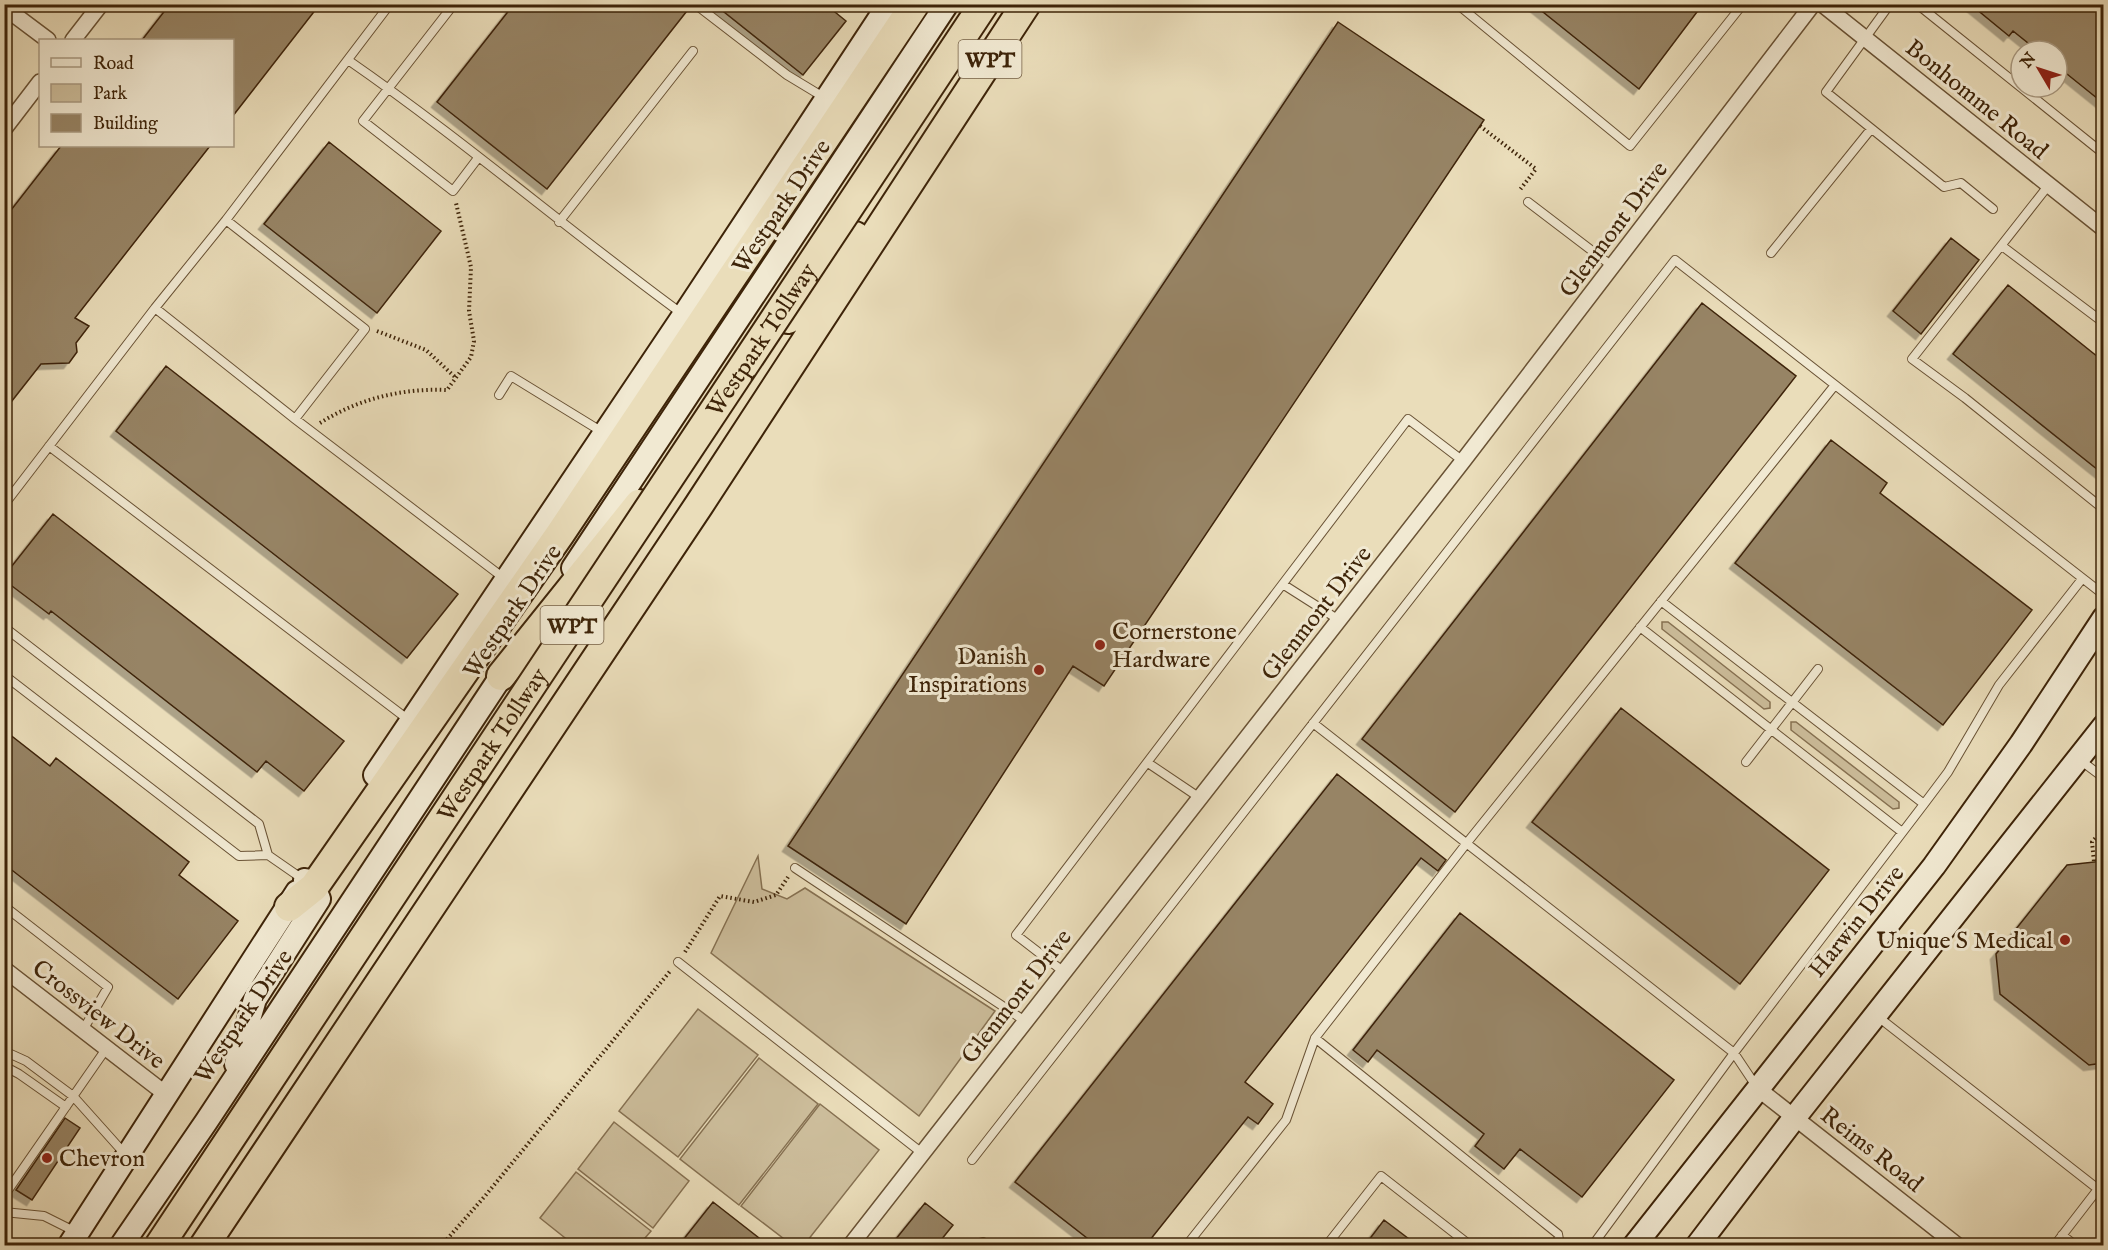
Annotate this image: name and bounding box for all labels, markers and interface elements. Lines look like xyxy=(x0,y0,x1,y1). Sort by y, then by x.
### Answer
street label: Bonhomme Road xyxy=(1898,33,2054,167)
legend xyxy=(39,39,234,147)
north arrow xyxy=(2009,39,2069,99)
road number: WPT xyxy=(958,40,1022,78)
text: N xyxy=(2016,49,2041,73)
text: Road xyxy=(93,53,134,76)
text: Park xyxy=(93,83,128,106)
text: Building xyxy=(93,113,158,136)
street label: Westpark Drive xyxy=(726,134,839,280)
street label: Glenmont Drive xyxy=(1553,156,1676,304)
street label: Westpark Tollway xyxy=(700,258,825,423)
street label: Westpark Drive xyxy=(457,539,570,685)
street label: Glenmont Drive xyxy=(1255,540,1379,688)
road number: WPT xyxy=(540,606,604,644)
place label: Cornerstone Hardware xyxy=(1112,617,1237,676)
marker: Cornerstone Hardware xyxy=(1093,638,1107,652)
place label: Danish Inspirations xyxy=(908,642,1027,701)
street label: Westpark Tollway xyxy=(431,662,556,828)
marker: Danish Inspirations xyxy=(1032,663,1046,677)
street label: Harwin Drive xyxy=(1802,859,1912,985)
street label: Glenmont Drive xyxy=(955,923,1079,1071)
place label: Unique S Medical xyxy=(1876,926,2053,957)
marker: Unique S Medical xyxy=(2058,933,2072,947)
street label: Westpark Drive xyxy=(188,944,301,1090)
street label: Crossview Drive xyxy=(25,954,171,1077)
street label: Reims Road xyxy=(1813,1100,1929,1200)
place label: Chevron xyxy=(59,1144,145,1175)
marker: Chevron xyxy=(40,1151,54,1165)

